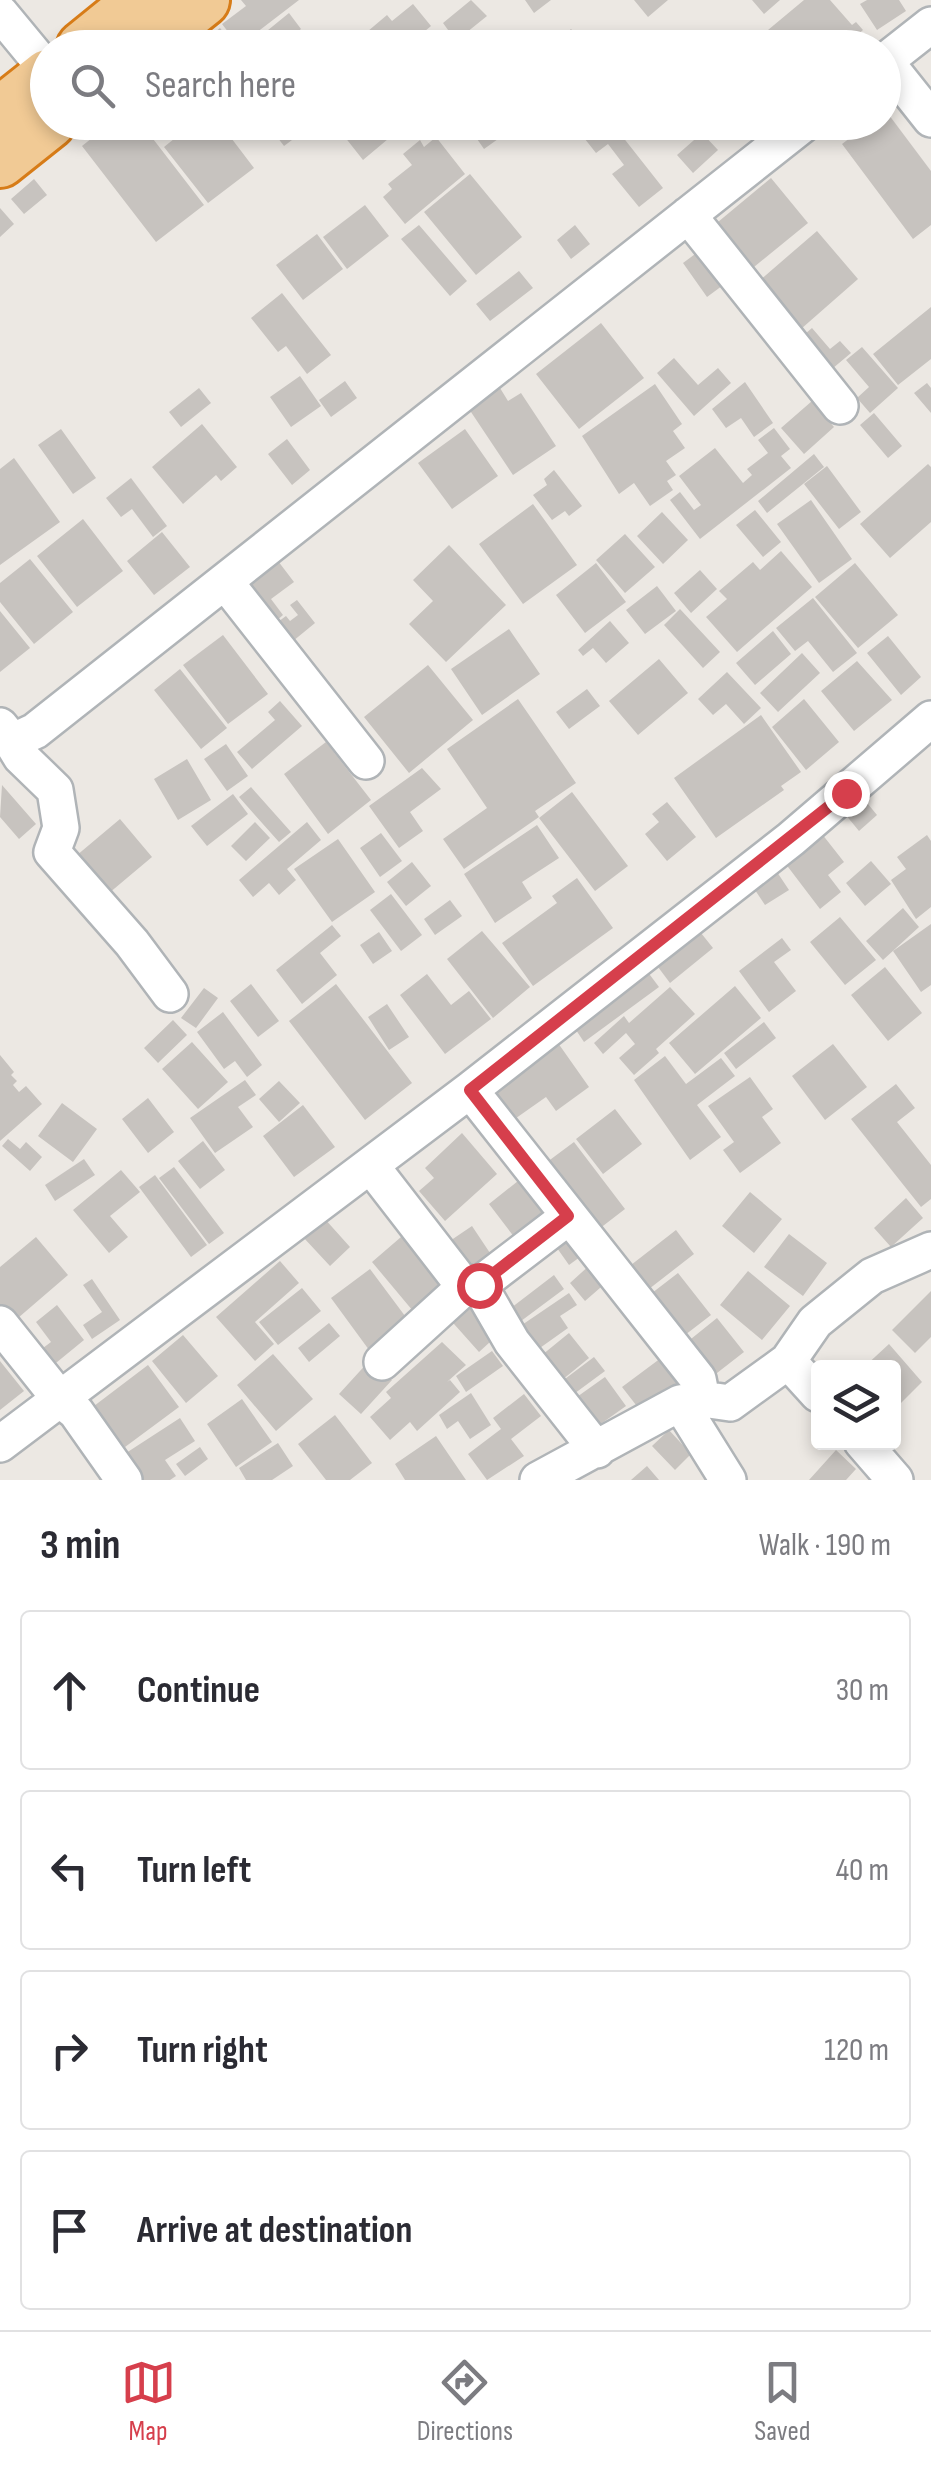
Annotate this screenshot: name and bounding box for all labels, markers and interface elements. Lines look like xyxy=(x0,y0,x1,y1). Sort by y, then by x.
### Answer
search box xyxy=(30,30,901,140)
icon: search xyxy=(65,58,120,113)
text: Search here xyxy=(145,63,296,108)
route end xyxy=(824,771,870,817)
route start xyxy=(457,1263,503,1309)
map controls xyxy=(811,1360,901,1450)
button: layers xyxy=(811,1360,901,1450)
text: 3 min xyxy=(40,1520,120,1571)
text: Walk · 190 m xyxy=(759,1526,891,1565)
icon: ahead xyxy=(42,1663,97,1718)
text: Continue xyxy=(137,1668,260,1713)
text: 30 m xyxy=(836,1671,889,1710)
icon: left xyxy=(42,1843,97,1898)
text: Turn left xyxy=(137,1848,251,1893)
text: 40 m xyxy=(836,1851,889,1890)
icon: right xyxy=(42,2023,97,2078)
text: Turn right xyxy=(137,2028,268,2073)
text: 120 m xyxy=(824,2031,889,2070)
icon: arrive xyxy=(42,2203,97,2258)
text: Arrive at destination xyxy=(137,2208,412,2253)
tab: Map xyxy=(121,2355,176,2448)
tab: Directions xyxy=(417,2355,513,2448)
tab: Saved xyxy=(754,2355,810,2448)

